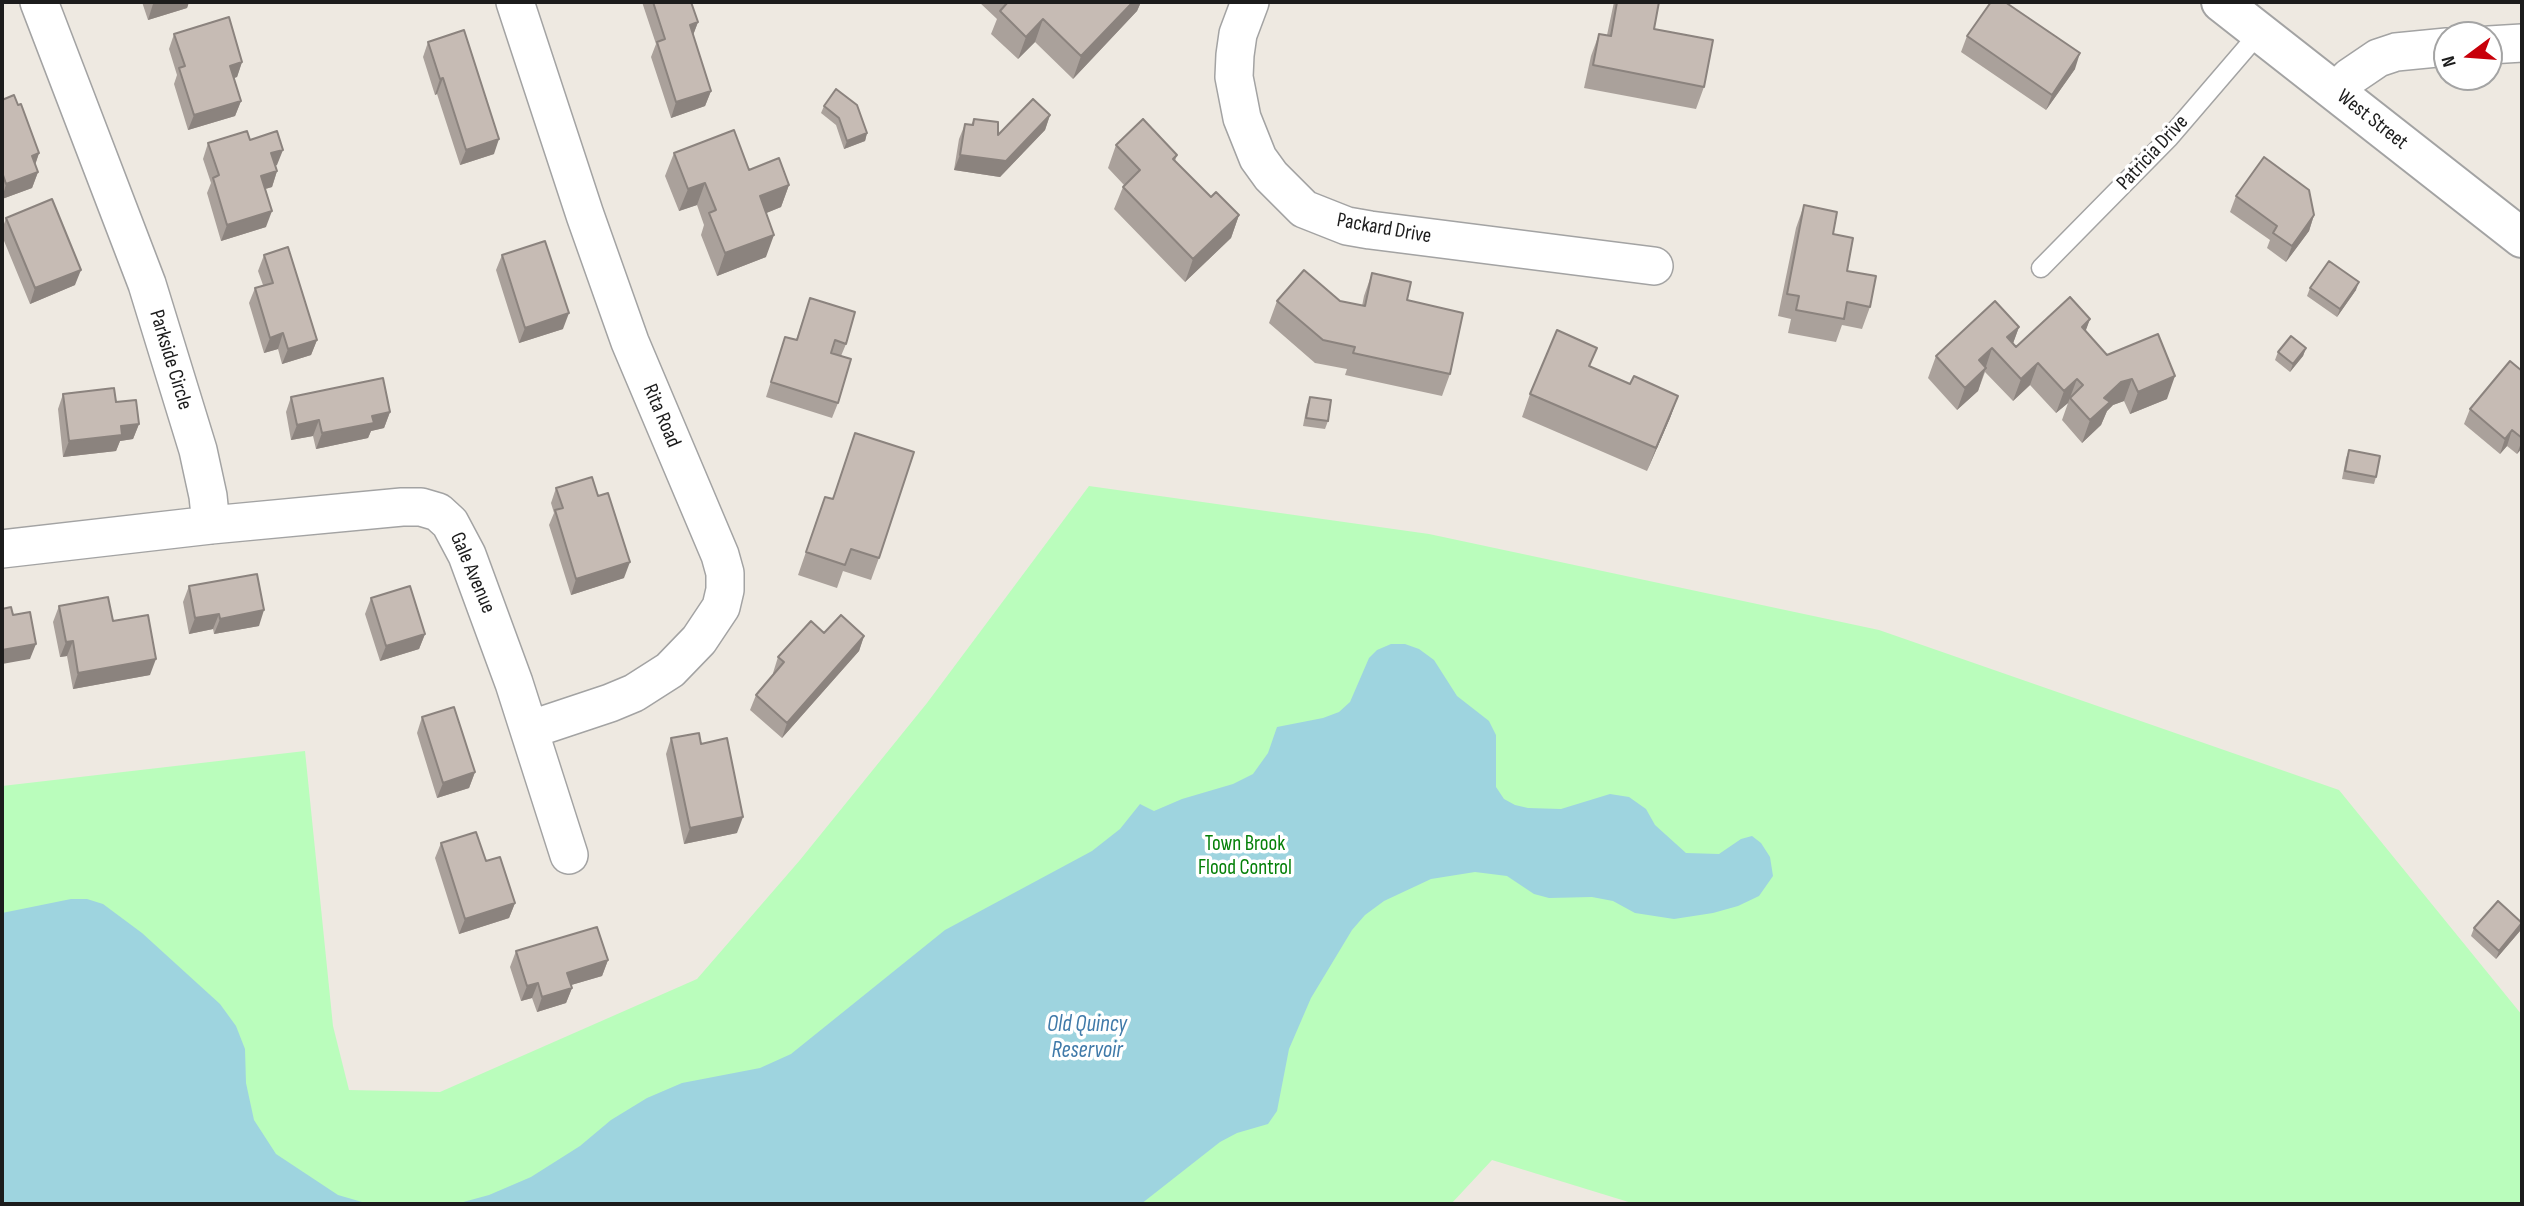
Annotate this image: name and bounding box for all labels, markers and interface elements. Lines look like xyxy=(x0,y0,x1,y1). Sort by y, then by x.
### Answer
north arrow xyxy=(2433,21,2503,91)
text: N xyxy=(2437,53,2462,69)
street label: West Street xyxy=(2331,84,2413,156)
street label: Patricia Drive xyxy=(2112,110,2194,196)
street label: Packard Drive xyxy=(1335,208,1433,250)
street label: Parkside Circle xyxy=(143,307,197,413)
street label: Rita Road xyxy=(636,381,686,451)
street label: Gale Avenue xyxy=(444,529,500,617)
park label: Town Brook Flood Control xyxy=(1198,832,1292,882)
water label: Old Quincy Reservoir xyxy=(1047,1011,1127,1065)

